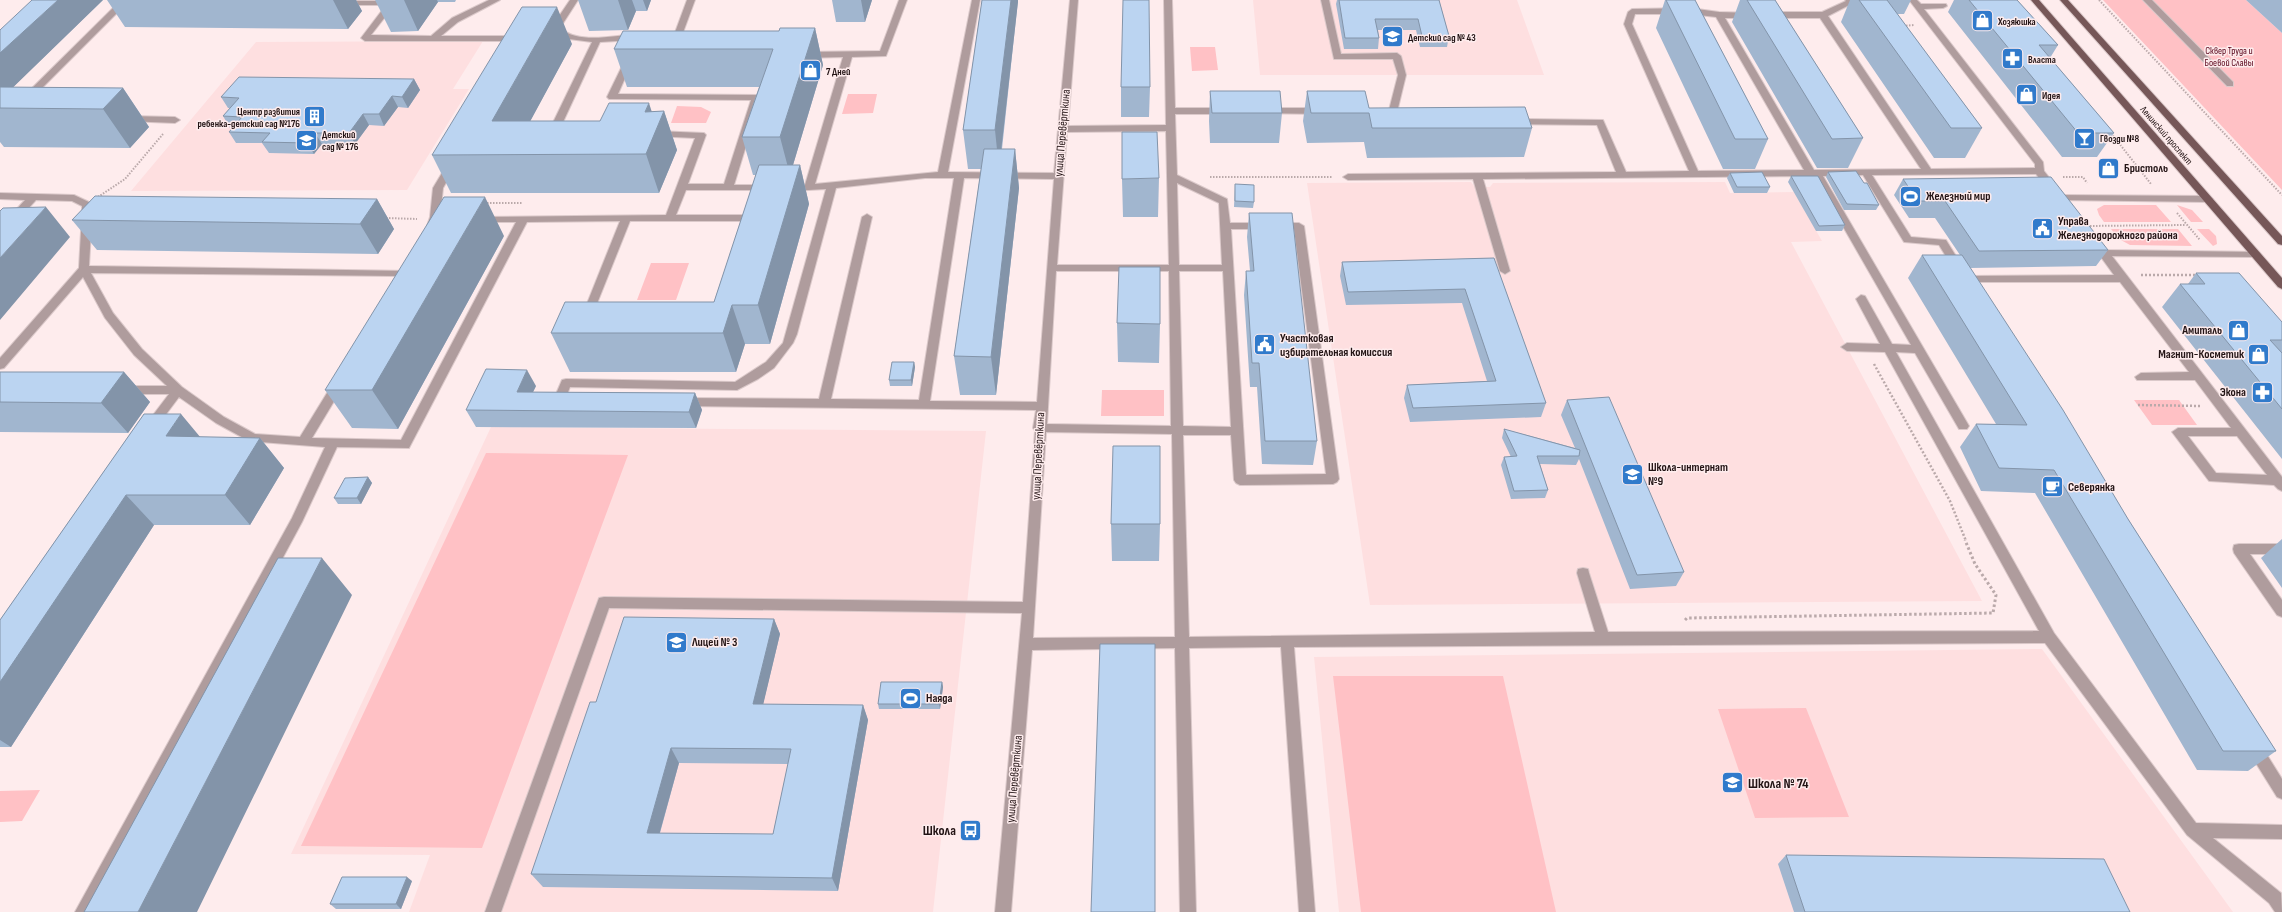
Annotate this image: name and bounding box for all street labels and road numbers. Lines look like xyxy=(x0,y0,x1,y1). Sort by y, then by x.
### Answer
street label: улица Перевёрткина xyxy=(1051,88,1074,177)
street label: Ленинский проспект xyxy=(2137,103,2195,167)
street label: улица Перевёрткина xyxy=(1029,411,1048,500)
street label: улица Перевёрткина xyxy=(1003,734,1026,823)

